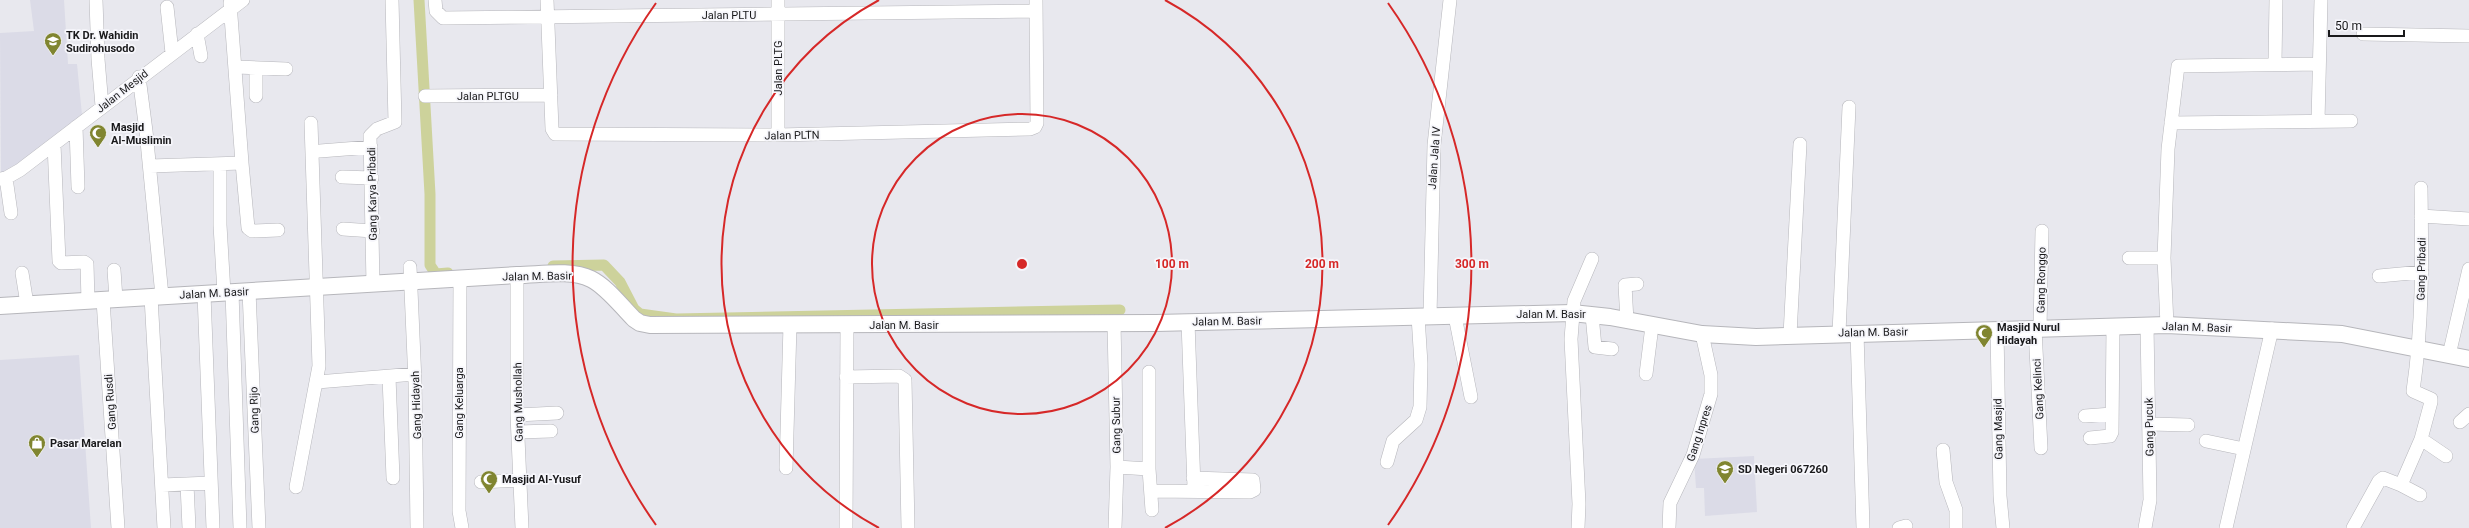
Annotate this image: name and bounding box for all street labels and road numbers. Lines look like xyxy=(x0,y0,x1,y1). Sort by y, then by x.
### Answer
street label: Jalan PLTU xyxy=(702,9,756,22)
street label: Jalan PLTG xyxy=(772,41,785,95)
street label: Jalan Mesjid xyxy=(94,67,151,116)
street label: Jalan PLTGU xyxy=(457,90,519,103)
street label: Jalan Jala IV xyxy=(1426,126,1443,190)
street label: Jalan PLTN xyxy=(764,129,820,142)
street label: Gang Karya Pribadi xyxy=(365,147,380,241)
street label: Gang Pribadi xyxy=(2414,237,2429,301)
street label: Gang Ronggo xyxy=(2034,247,2049,313)
street label: Jalan M. Basir xyxy=(502,269,572,284)
street label: Jalan M. Basir xyxy=(179,285,249,302)
street label: Jalan M. Basir xyxy=(1516,308,1586,321)
street label: Jalan M. Basir xyxy=(1192,314,1262,329)
street label: Jalan M. Basir xyxy=(869,319,939,332)
street label: Jalan M. Basir xyxy=(2162,320,2232,335)
street label: Jalan M. Basir xyxy=(1838,325,1908,340)
street label: Gang Kelinci xyxy=(2030,358,2047,420)
street label: Gang Mushollah xyxy=(511,362,526,442)
street label: Gang Keluarga xyxy=(453,367,466,439)
street label: Gang Hidayah xyxy=(409,371,424,439)
street label: Gang Rusdi xyxy=(102,374,119,430)
street label: Gang Rijo xyxy=(247,386,262,434)
street label: Gang Subur xyxy=(1109,396,1123,454)
street label: Gang Pucuk xyxy=(2142,397,2157,457)
street label: Gang Masjid xyxy=(1991,398,2006,460)
street label: Gang Inpres xyxy=(1684,403,1715,463)

